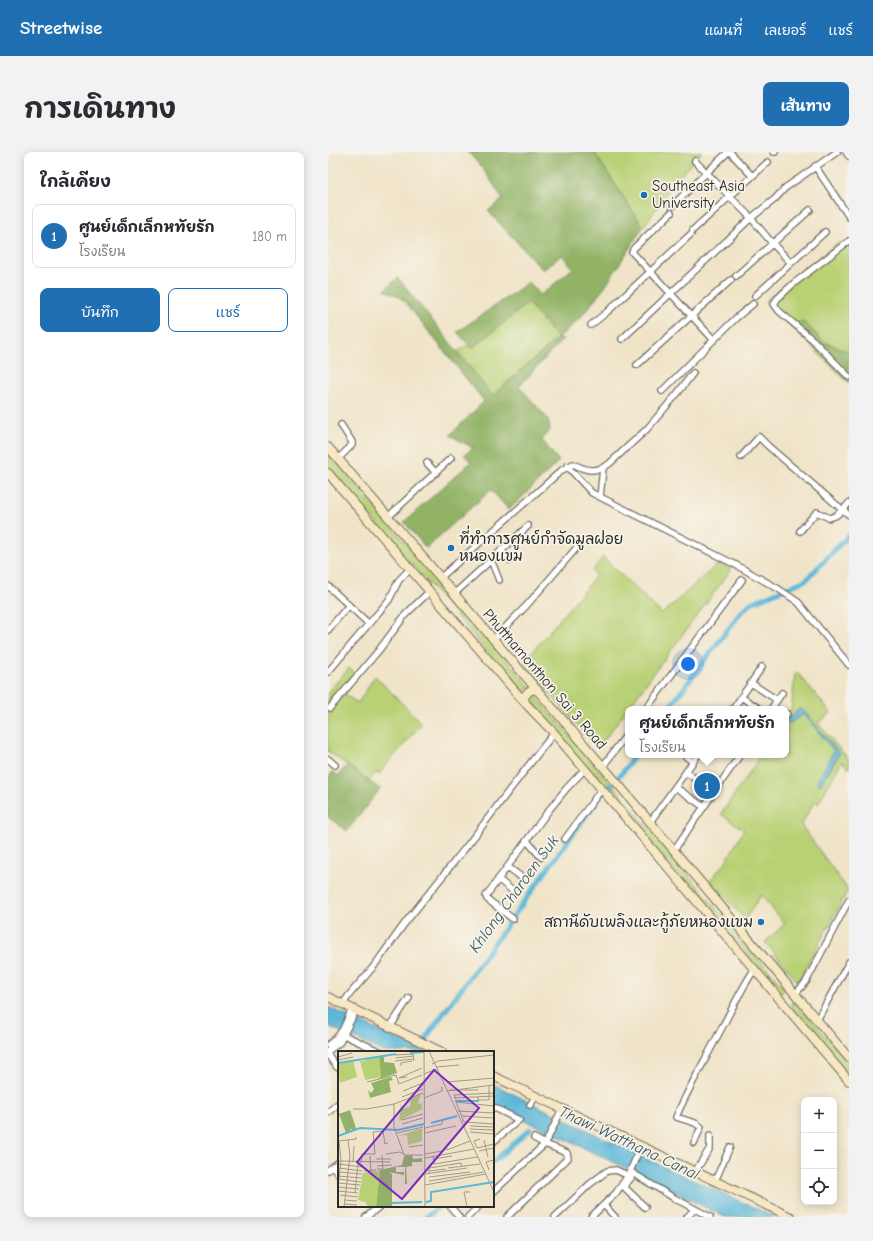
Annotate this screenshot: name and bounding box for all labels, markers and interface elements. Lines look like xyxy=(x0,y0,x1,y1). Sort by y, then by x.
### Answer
text: Streetwise xyxy=(20,17,102,39)
text: แผนที่ xyxy=(704,22,742,39)
text: เลเยอร์ xyxy=(764,22,806,39)
text: แชร์ xyxy=(828,22,853,39)
button: เส้นทาง xyxy=(763,82,849,126)
text: การเดินทาง xyxy=(24,93,176,125)
text: ใกล้เคียง xyxy=(40,172,111,191)
place label: Southeast Asia University xyxy=(652,177,745,212)
marker: Southeast Asia University xyxy=(639,190,649,200)
text: ศูนย์เด็กเล็กหทัยรัก xyxy=(79,218,214,236)
text: 1 xyxy=(51,229,57,244)
text: 180 m xyxy=(252,229,287,244)
text: โรงเรียน xyxy=(79,244,125,259)
button: บันทึก xyxy=(40,288,160,332)
button: แชร์ xyxy=(168,288,288,332)
place label: ที่ทำการศูนย์กำจัดมูลฝอย หนองแขม xyxy=(459,525,623,565)
marker: ที่ทำการศูนย์กำจัดมูลฝอย หนองแขม xyxy=(446,543,456,553)
street label: Phutthamonthon Sai 3 Road xyxy=(479,605,611,753)
your location xyxy=(678,654,698,674)
popup xyxy=(625,706,789,758)
text: ศูนย์เด็กเล็กหทัยรัก xyxy=(639,714,775,732)
text: โรงเรียน xyxy=(639,740,686,755)
pin: 1 xyxy=(694,771,720,801)
water label: Khlong Charoen Suk xyxy=(465,832,563,956)
place label: สถานีดับเพลิงและกู้ภัยหนองแขม xyxy=(544,912,753,933)
marker: สถานีดับเพลิงและกู้ภัยหนองแขม xyxy=(756,917,766,927)
inset map xyxy=(338,1051,494,1207)
map controls xyxy=(801,1097,837,1205)
button: + xyxy=(801,1097,837,1133)
water label: Thawi Watthana Canal xyxy=(556,1103,703,1184)
button: − xyxy=(801,1133,837,1169)
button: locate xyxy=(801,1169,837,1205)

